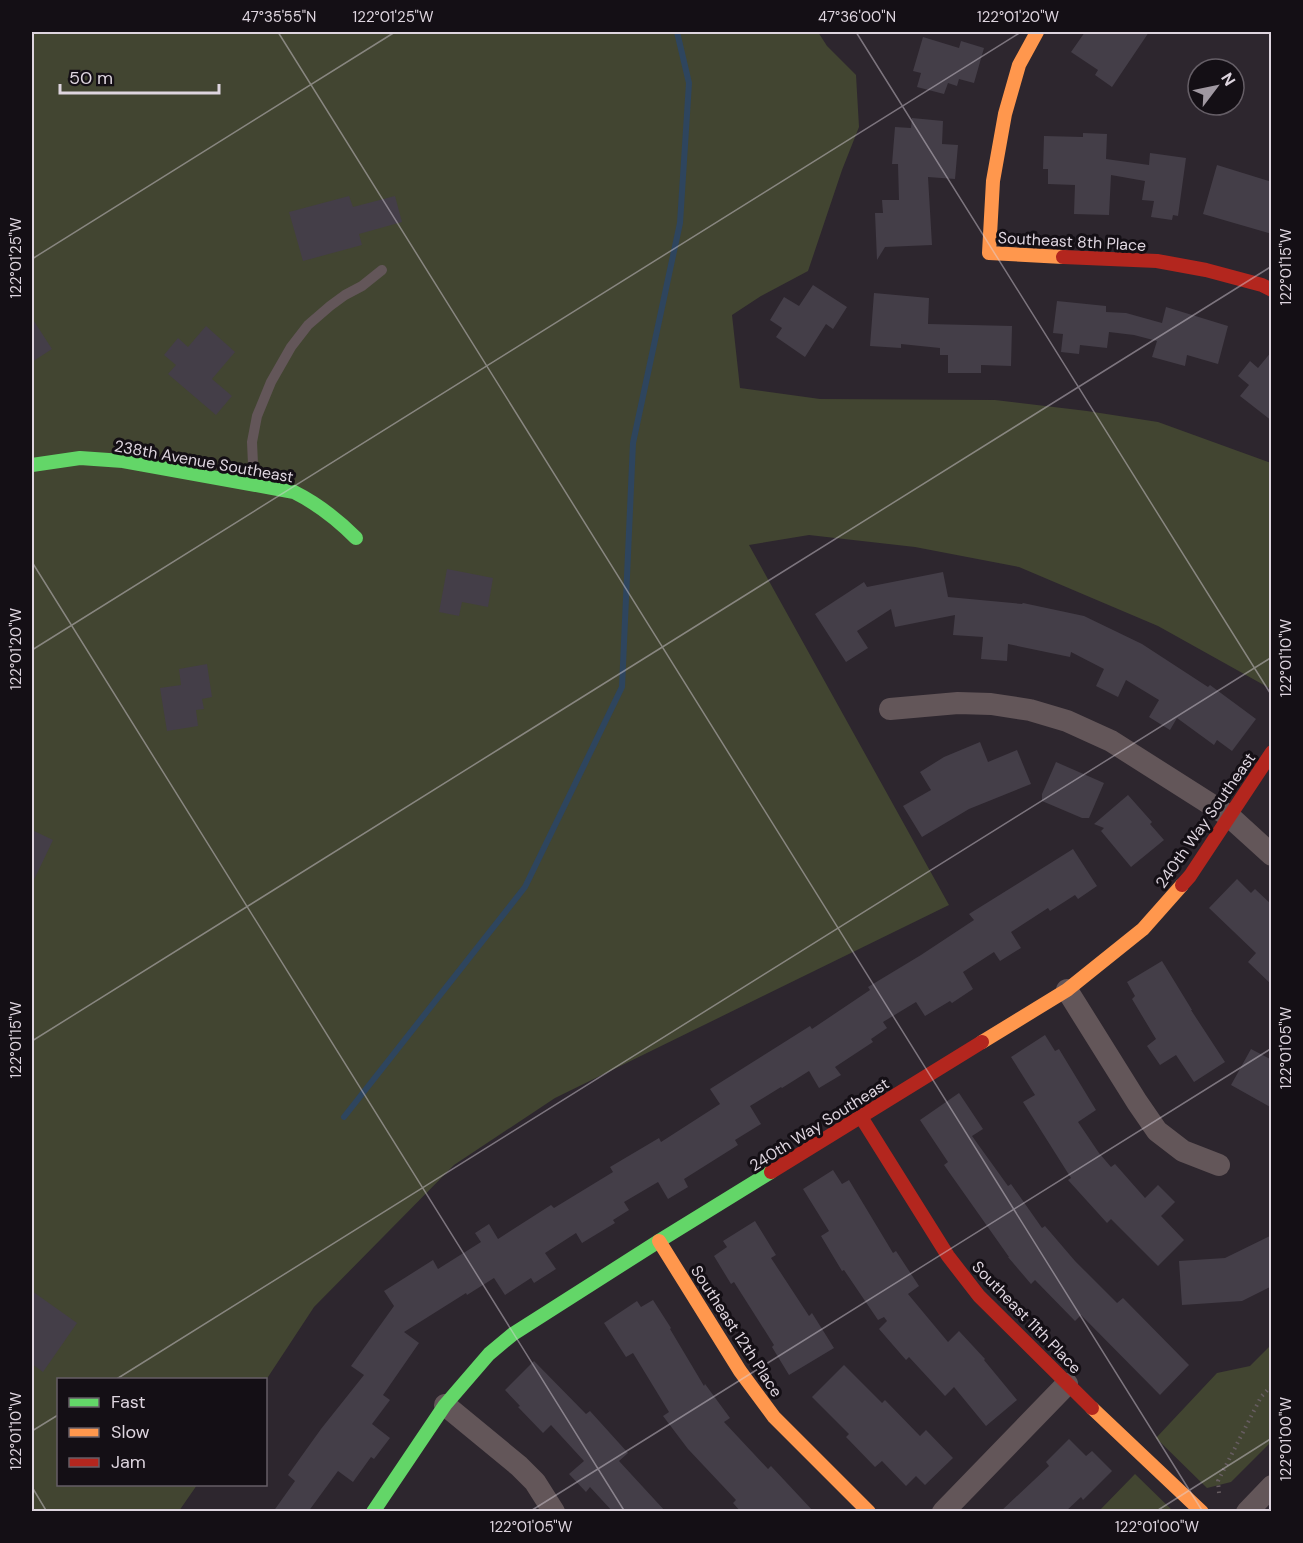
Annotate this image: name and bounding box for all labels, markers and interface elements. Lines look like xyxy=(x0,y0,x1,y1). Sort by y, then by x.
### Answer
text: 47°35'55"N xyxy=(242,7,316,27)
text: 122°01'25"W xyxy=(353,7,434,27)
text: 47°36'00"N xyxy=(818,7,896,27)
text: 122°01'20"W xyxy=(977,7,1060,27)
scale bar xyxy=(60,57,219,95)
north arrow xyxy=(1186,57,1246,117)
text: 50 m xyxy=(69,66,113,90)
text: N xyxy=(1216,69,1240,90)
text: 122°01'25"W xyxy=(6,217,26,298)
street label: Southeast 8th Place xyxy=(997,227,1147,256)
text: 122°01'15"W xyxy=(1276,228,1296,305)
street label: 238th Avenue Southeast xyxy=(113,435,295,488)
text: 122°01'20"W xyxy=(6,607,26,690)
text: 122°01'10"W xyxy=(1276,618,1296,697)
street label: 240th Way Southeast xyxy=(1151,748,1260,892)
text: 122°01'15"W xyxy=(6,1001,26,1078)
text: 122°01'05"W xyxy=(1276,1006,1296,1089)
street label: 240th Way Southeast xyxy=(746,1073,893,1176)
street label: Southeast 11th Place xyxy=(967,1256,1086,1378)
street label: Southeast 12th Place xyxy=(686,1261,787,1401)
legend xyxy=(57,1378,267,1486)
text: Fast xyxy=(111,1390,146,1414)
text: 122°01'10"W xyxy=(6,1391,26,1470)
text: 122°01'00"W xyxy=(1276,1397,1296,1481)
text: Slow xyxy=(111,1420,150,1444)
text: Jam xyxy=(111,1450,146,1474)
text: 122°01'05"W xyxy=(490,1517,573,1537)
text: 122°01'00"W xyxy=(1115,1517,1199,1537)

